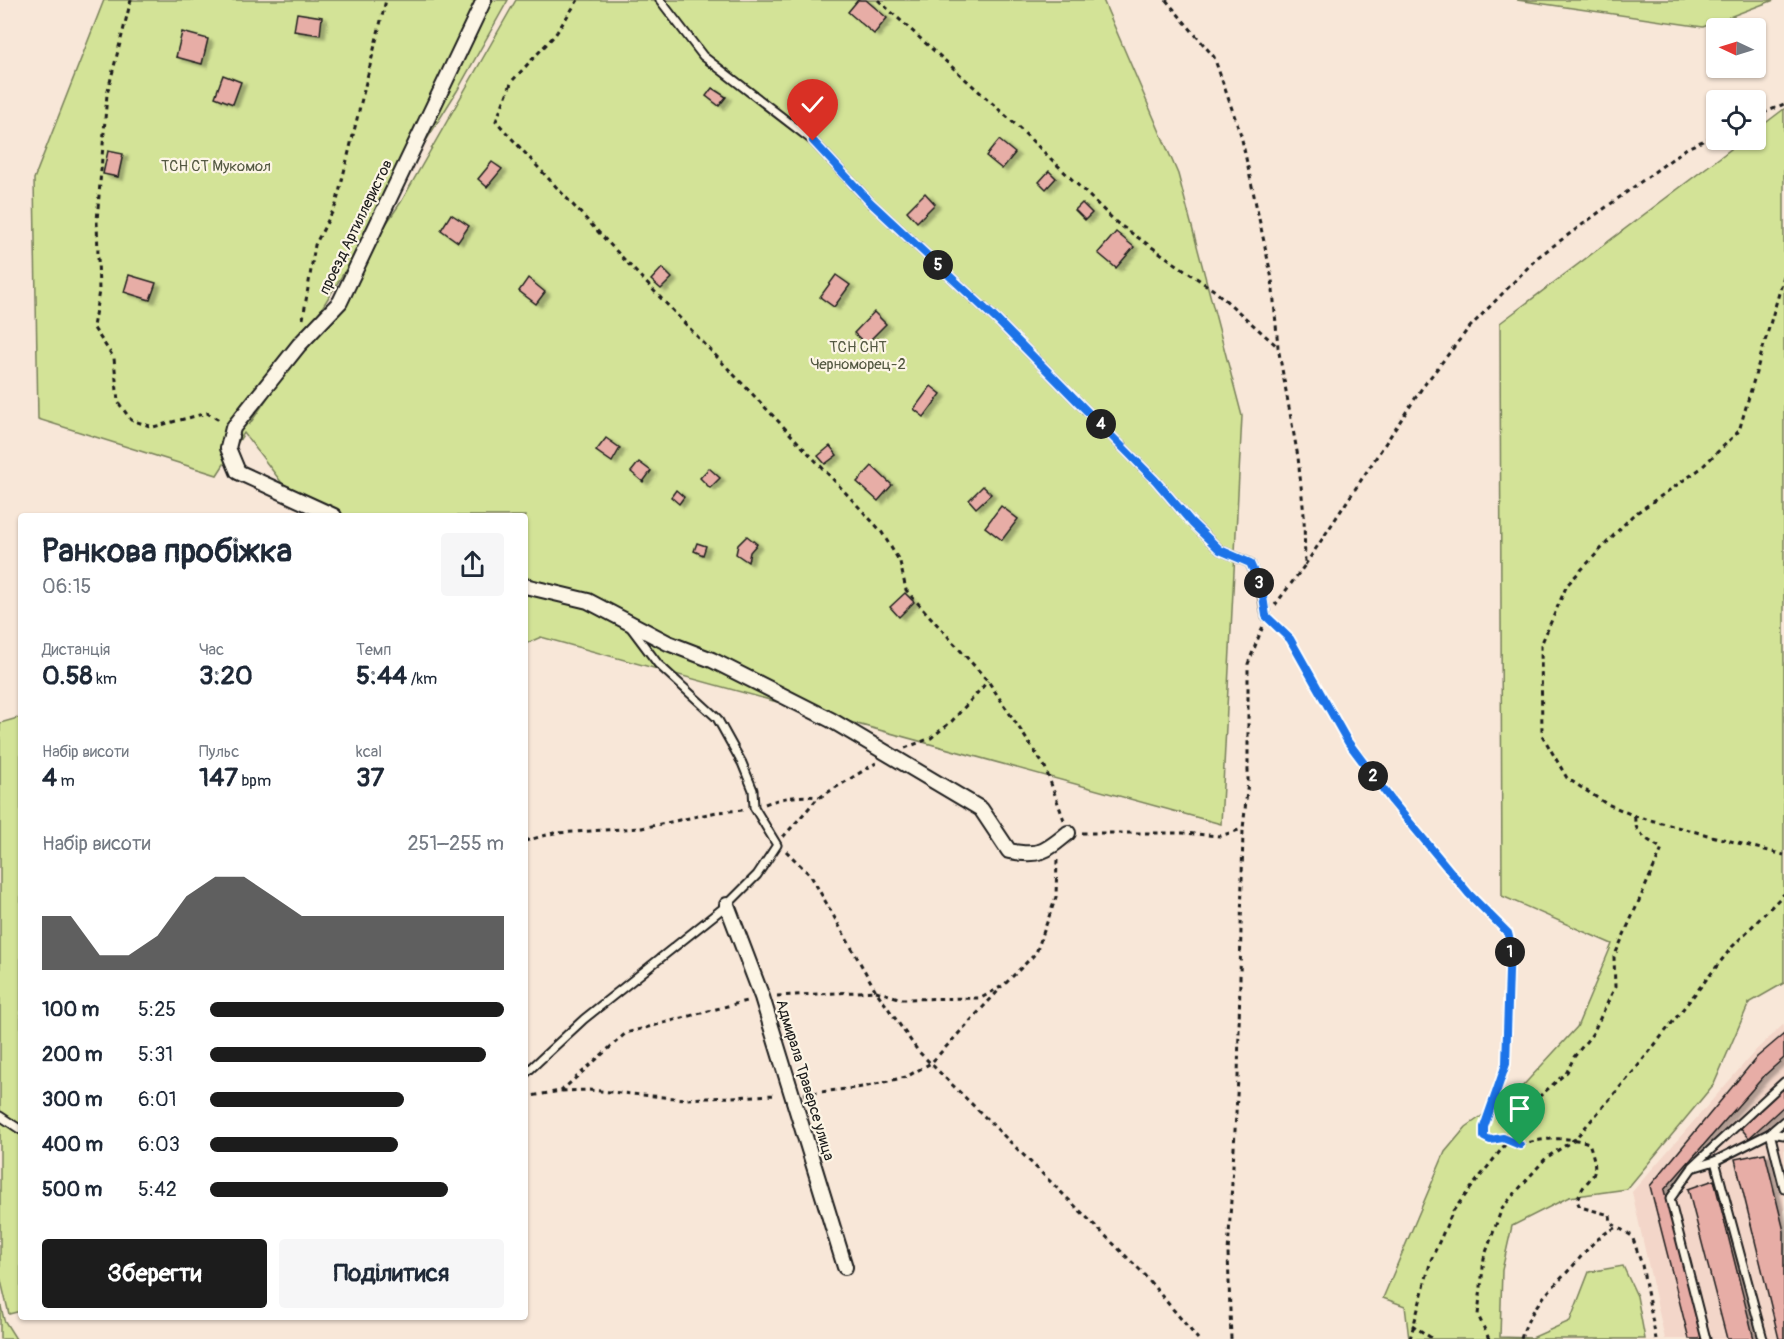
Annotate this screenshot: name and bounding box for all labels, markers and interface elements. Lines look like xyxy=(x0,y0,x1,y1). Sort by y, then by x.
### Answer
north arrow xyxy=(1706,18,1766,78)
map controls xyxy=(1706,18,1766,150)
pin xyxy=(787,79,838,141)
icon: check xyxy=(796,88,829,121)
button: locate xyxy=(1706,90,1766,150)
street label: проезд Артиллеристов xyxy=(315,156,397,298)
park label: ТСН СТ Мукомол xyxy=(161,157,271,176)
pin: 5 xyxy=(923,250,953,280)
text: 5 xyxy=(934,255,942,275)
park label: ТСН СНТ Черноморец-2 xyxy=(810,338,906,374)
pin: 4 xyxy=(1086,409,1116,439)
text: 4 xyxy=(1096,414,1106,434)
text: Ранкова пробіжка xyxy=(42,531,292,572)
button: share xyxy=(441,533,504,596)
pin: 3 xyxy=(1244,568,1274,598)
text: 3 xyxy=(1255,573,1263,593)
text: 06:15 xyxy=(42,574,91,599)
text: Дистанція xyxy=(42,640,110,660)
text: Час xyxy=(199,640,224,660)
text: Темп xyxy=(356,640,391,660)
text: 0.58 xyxy=(42,660,93,692)
text: 3:20 xyxy=(199,660,253,692)
text: 5:44 xyxy=(356,660,407,692)
text: km xyxy=(93,669,117,689)
text: /km xyxy=(407,669,437,689)
text: Набір висоти xyxy=(42,742,129,762)
text: Пульс xyxy=(199,742,239,762)
text: kcal xyxy=(356,742,382,762)
pin: 2 xyxy=(1358,761,1388,791)
text: 4 xyxy=(42,762,57,794)
text: 147 xyxy=(199,762,238,794)
text: 37 xyxy=(356,762,384,794)
text: 2 xyxy=(1369,766,1377,786)
text: m xyxy=(57,771,75,791)
text: bpm xyxy=(238,771,271,791)
text: Набір висоти xyxy=(42,831,151,856)
text: 251–255 m xyxy=(407,831,504,856)
pin: 1 xyxy=(1495,937,1525,967)
text: 1 xyxy=(1507,942,1513,962)
text: 100 m xyxy=(42,997,99,1022)
text: 5:25 xyxy=(138,997,176,1022)
street label: Адмирала Траверсе улица xyxy=(771,997,839,1163)
text: 200 m xyxy=(42,1042,103,1067)
text: 5:31 xyxy=(138,1042,173,1067)
pin xyxy=(1494,1083,1545,1145)
text: 300 m xyxy=(42,1087,103,1112)
text: 6:01 xyxy=(138,1087,176,1112)
icon: arrive xyxy=(1503,1092,1536,1125)
text: 400 m xyxy=(42,1132,103,1157)
text: 6:03 xyxy=(138,1132,180,1157)
text: 500 m xyxy=(42,1177,102,1202)
text: 5:42 xyxy=(138,1177,177,1202)
button: Зберегти xyxy=(42,1239,267,1308)
button: Поділитися xyxy=(279,1239,504,1308)

